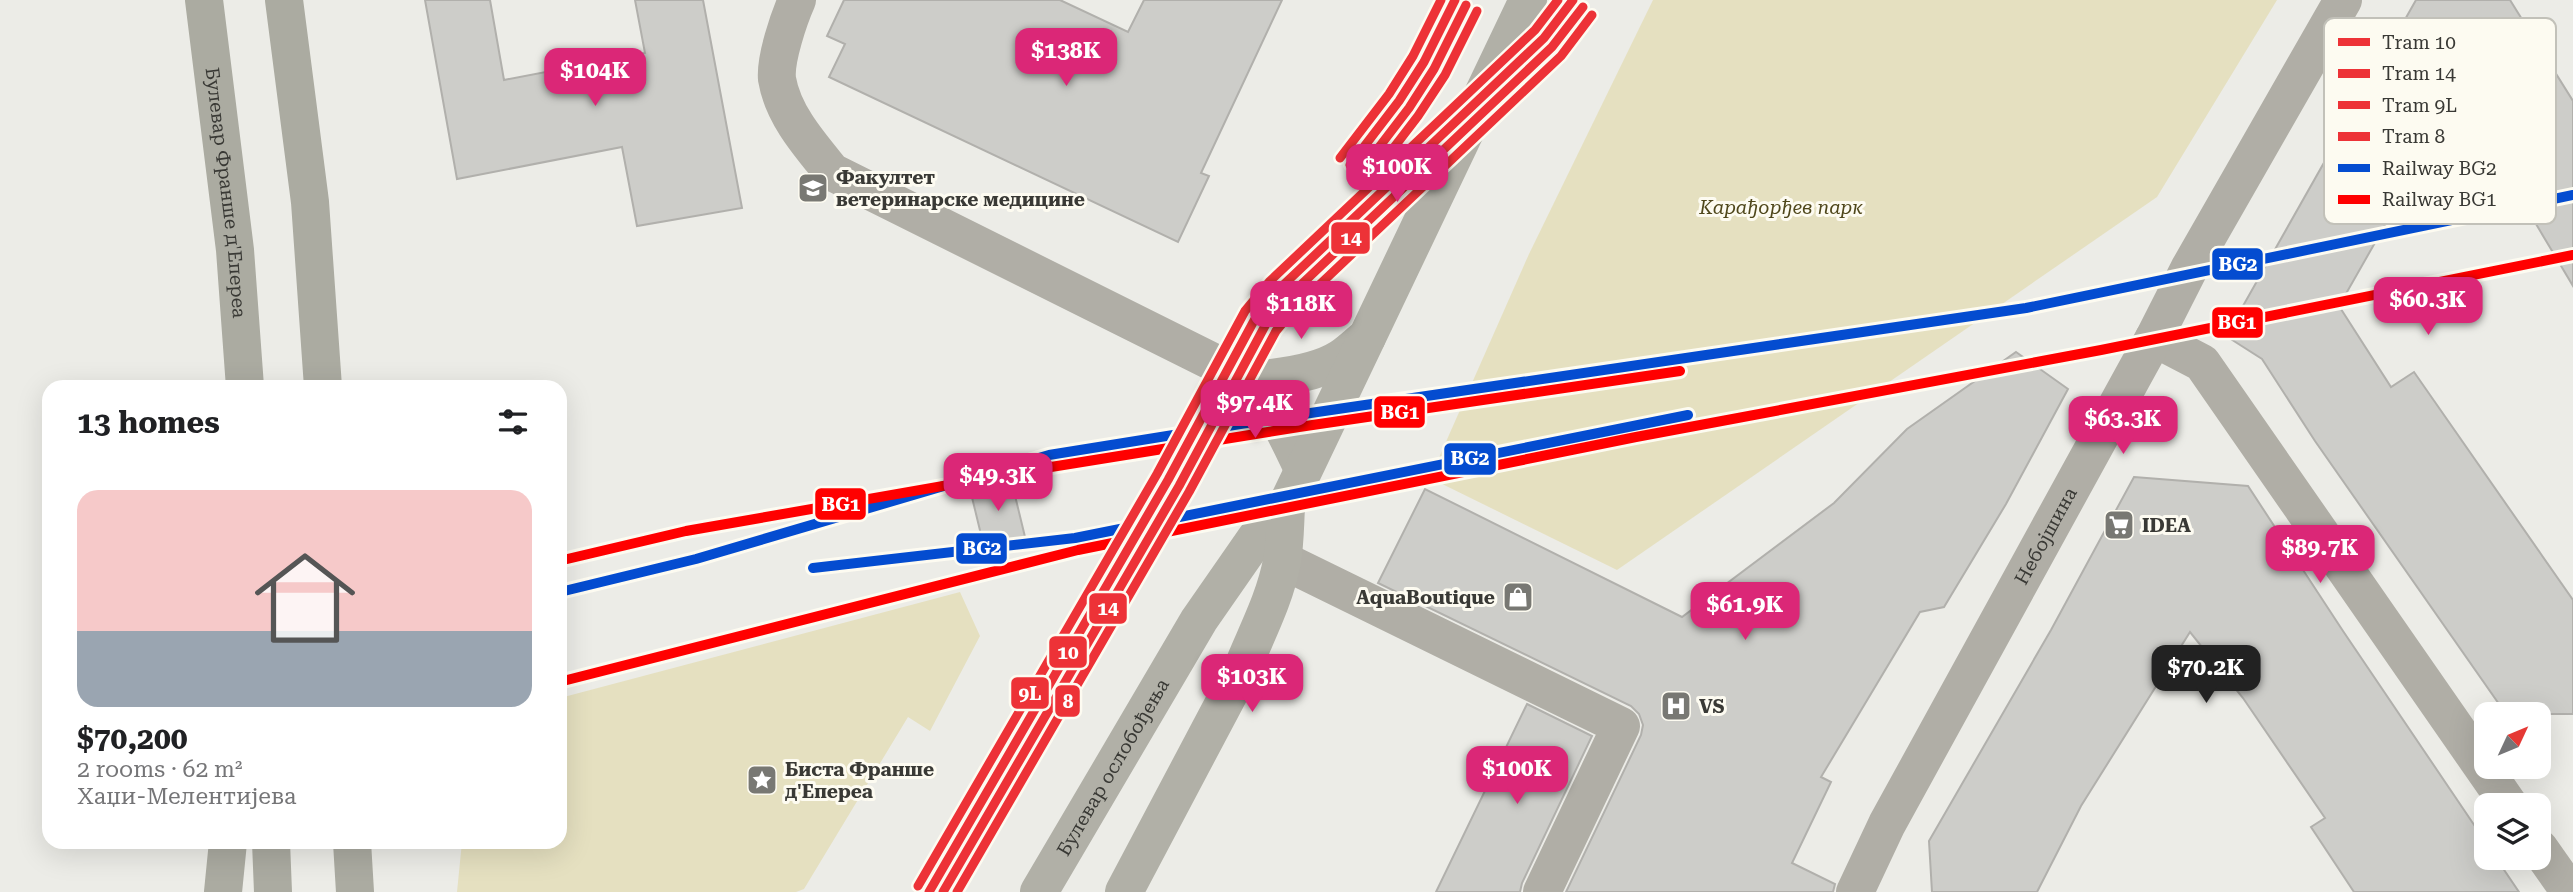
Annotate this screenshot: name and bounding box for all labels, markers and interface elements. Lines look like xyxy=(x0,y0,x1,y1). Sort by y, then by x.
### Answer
legend xyxy=(2324,18,2556,224)
pin: $138K xyxy=(1017,28,1115,88)
text: Tram 10 xyxy=(2382,31,2456,54)
text: $138K xyxy=(1031,37,1101,64)
pin: $104K xyxy=(546,48,644,108)
text: $104K xyxy=(560,57,630,84)
text: Tram 14 xyxy=(2382,62,2456,85)
street label: Булевар Франше д'Епереа xyxy=(200,66,251,320)
text: Tram 9L xyxy=(2382,94,2457,117)
text: Tram 8 xyxy=(2382,125,2445,148)
pin: $100K xyxy=(1348,144,1446,204)
text: $100K xyxy=(1362,153,1432,180)
text: Railway BG2 xyxy=(2382,157,2497,180)
place label: Факултет ветеринарске медицине xyxy=(836,166,1085,211)
school or university icon: Факултет ветеринарске медицине xyxy=(796,171,830,205)
text: Railway BG1 xyxy=(2382,188,2497,211)
park label: Карађорђев парк xyxy=(1698,196,1863,219)
line badge: 14 xyxy=(1330,221,1371,255)
text: 14 xyxy=(1340,227,1362,250)
line badge: BG2 xyxy=(2211,247,2264,281)
text: BG2 xyxy=(2219,253,2257,276)
pin: $60.3K xyxy=(2371,278,2485,337)
pin: $118K xyxy=(1252,282,1350,341)
text: $60.3K xyxy=(2390,286,2466,313)
text: $118K xyxy=(1266,290,1336,317)
line badge: BG1 xyxy=(2211,306,2264,339)
text: BG1 xyxy=(2218,311,2257,334)
pin: $97.4K xyxy=(1198,380,1312,440)
text: $97.4K xyxy=(1217,389,1293,416)
line badge: BG1 xyxy=(1373,395,1426,429)
pin: $63.3K xyxy=(2066,396,2180,456)
text: BG1 xyxy=(1381,401,1420,424)
icon: filters xyxy=(494,403,532,441)
text: 13 homes xyxy=(77,405,220,440)
text: $63.3K xyxy=(2085,405,2161,432)
line badge: BG2 xyxy=(1443,442,1497,476)
text: BG2 xyxy=(1451,447,1489,470)
pin: $49.3K xyxy=(941,454,1055,513)
text: $49.3K xyxy=(960,462,1036,489)
street label: Небојшина xyxy=(2010,483,2082,589)
line badge: BG1 xyxy=(814,487,867,521)
text: BG1 xyxy=(822,493,861,516)
supermarket icon: IDEA xyxy=(2102,508,2136,542)
place label: IDEA xyxy=(2142,514,2191,537)
pin: $89.7K xyxy=(2263,526,2377,585)
line badge: BG2 xyxy=(955,532,1008,565)
text: $89.7K xyxy=(2282,534,2358,561)
icon: home xyxy=(242,535,368,661)
text: BG2 xyxy=(963,537,1001,560)
shop icon: AquaBoutique xyxy=(1501,580,1535,614)
pin: $61.9K xyxy=(1688,582,1802,642)
place label: AquaBoutique xyxy=(1356,586,1495,609)
text: $61.9K xyxy=(1707,591,1783,618)
line badge: 14 xyxy=(1088,592,1128,625)
text: 14 xyxy=(1097,597,1119,620)
line badge: 10 xyxy=(1048,635,1088,669)
text: 10 xyxy=(1057,641,1079,664)
pin: $70.2K xyxy=(2149,646,2263,705)
pin: $103K xyxy=(1203,654,1301,714)
text: $70.2K xyxy=(2168,654,2244,681)
text: $103K xyxy=(1217,663,1287,690)
street label: Булевар ослобођења xyxy=(1052,674,1174,860)
line badge: 9L xyxy=(1010,676,1050,710)
text: 9L xyxy=(1019,682,1041,705)
line badge: 8 xyxy=(1054,684,1081,718)
hospital icon: VS xyxy=(1659,689,1693,723)
text: 8 xyxy=(1063,690,1074,713)
place label: VS xyxy=(1699,695,1724,718)
north arrow xyxy=(2474,702,2552,779)
map controls xyxy=(2474,702,2551,870)
text: $70,200 xyxy=(77,721,188,756)
pin: $100K xyxy=(1468,746,1566,806)
text: $100K xyxy=(1482,755,1552,782)
text: 2 rooms · 62 m² xyxy=(77,756,243,783)
place label: Биста Франше д'Епереа xyxy=(785,758,934,803)
place icon: Биста Франше д'Епереа xyxy=(745,763,779,797)
text: Хаџи-Мелентијева xyxy=(77,783,296,810)
button: layers xyxy=(2474,793,2551,870)

